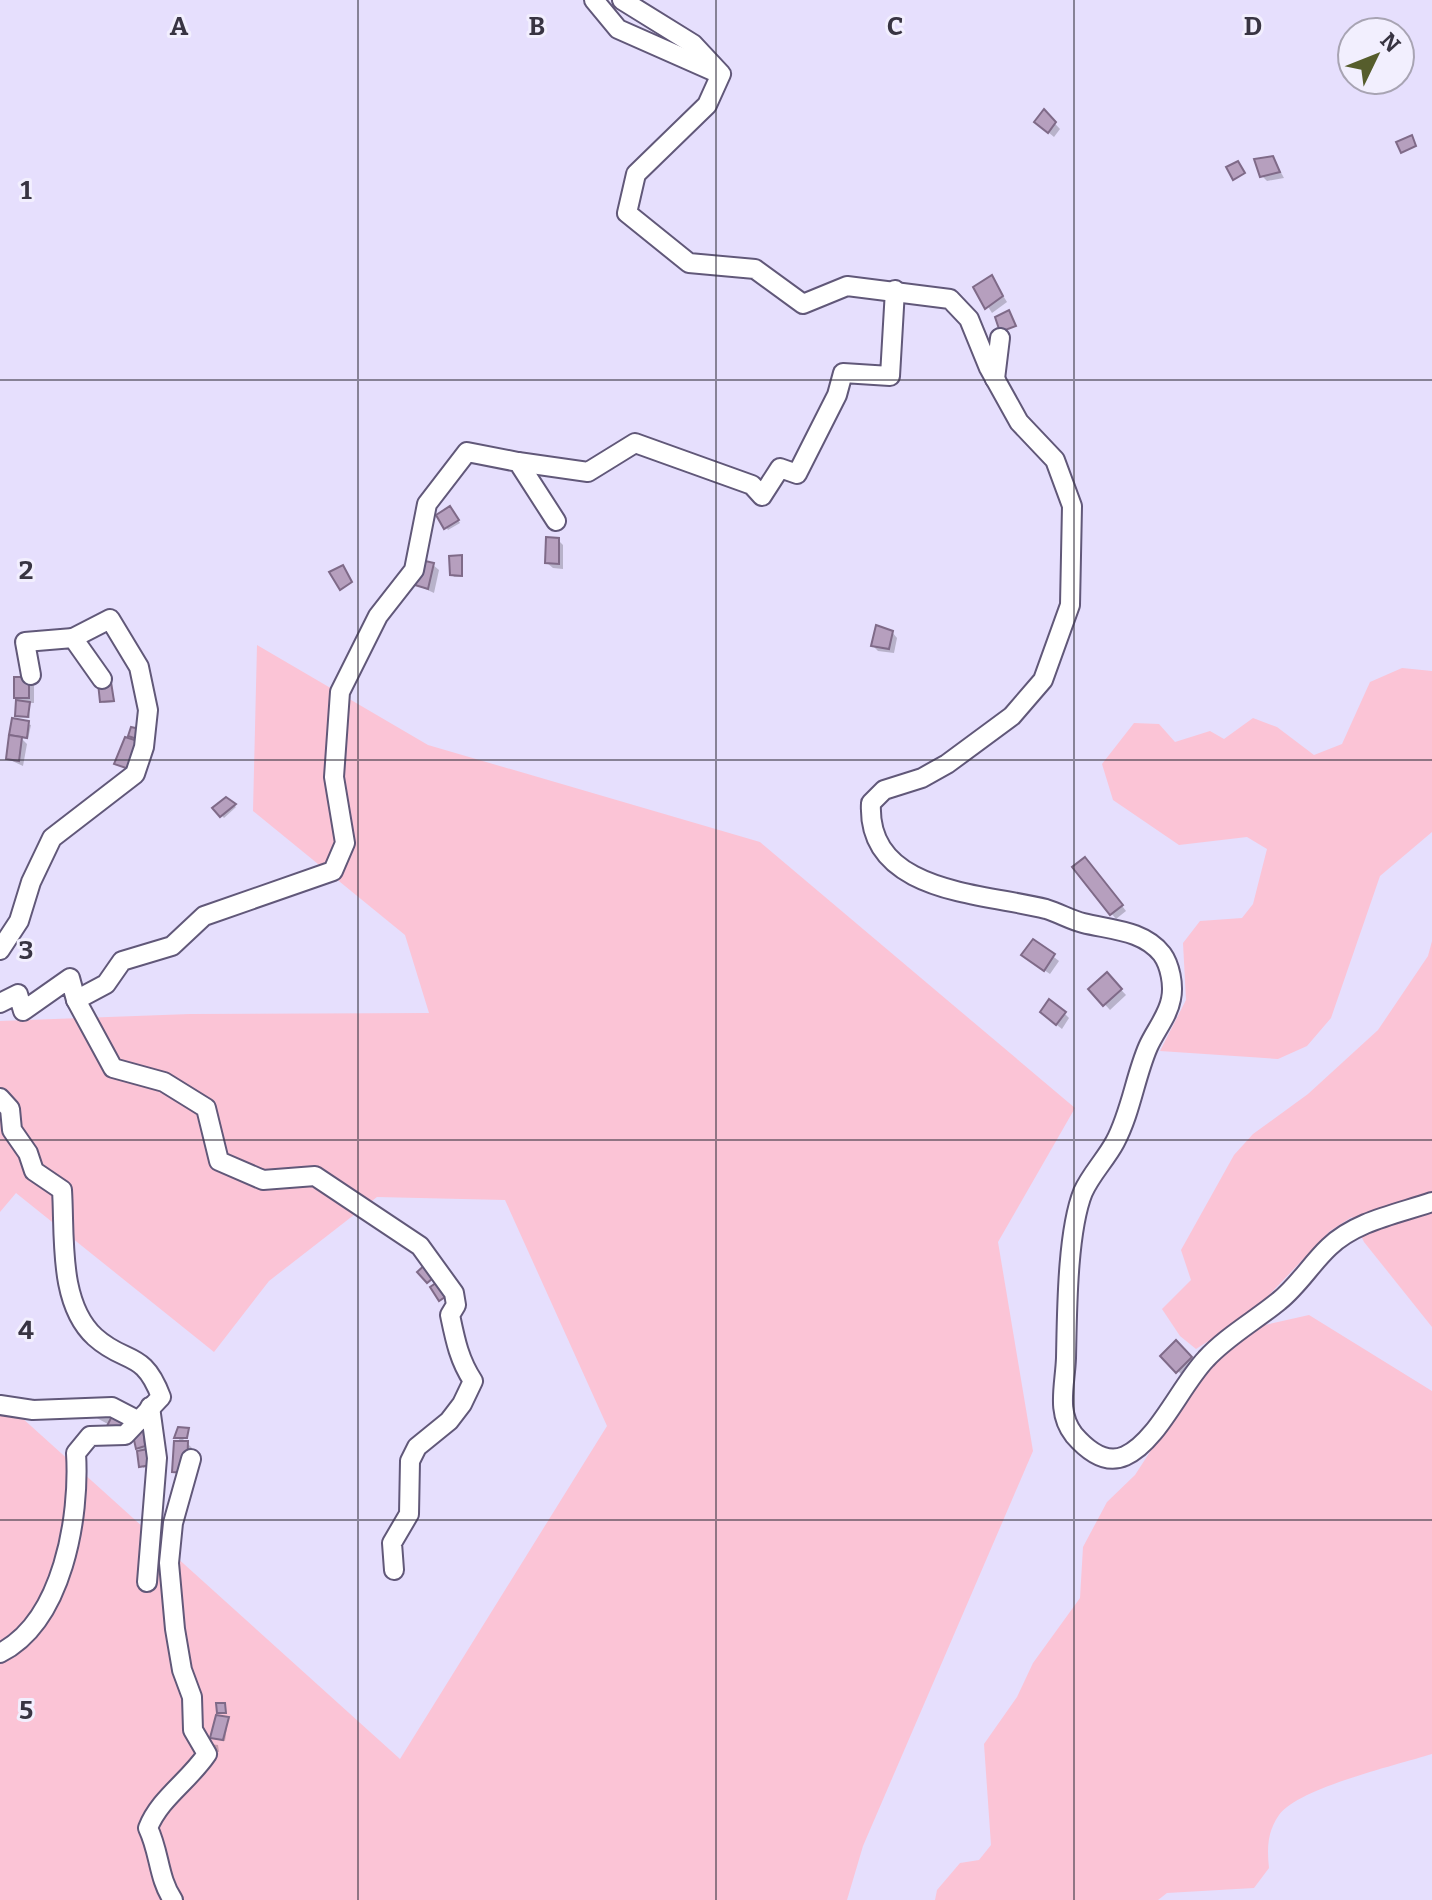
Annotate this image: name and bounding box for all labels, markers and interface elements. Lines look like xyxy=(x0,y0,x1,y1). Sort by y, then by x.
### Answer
text: A xyxy=(170,11,189,42)
text: B xyxy=(529,11,545,42)
text: C xyxy=(887,11,903,42)
text: D xyxy=(1244,11,1262,42)
north arrow xyxy=(1336,16,1416,96)
text: N xyxy=(1375,27,1406,58)
text: 1 xyxy=(20,175,32,206)
text: 2 xyxy=(19,555,33,586)
text: 3 xyxy=(19,935,33,966)
text: 4 xyxy=(18,1315,34,1346)
text: 5 xyxy=(19,1695,33,1726)

